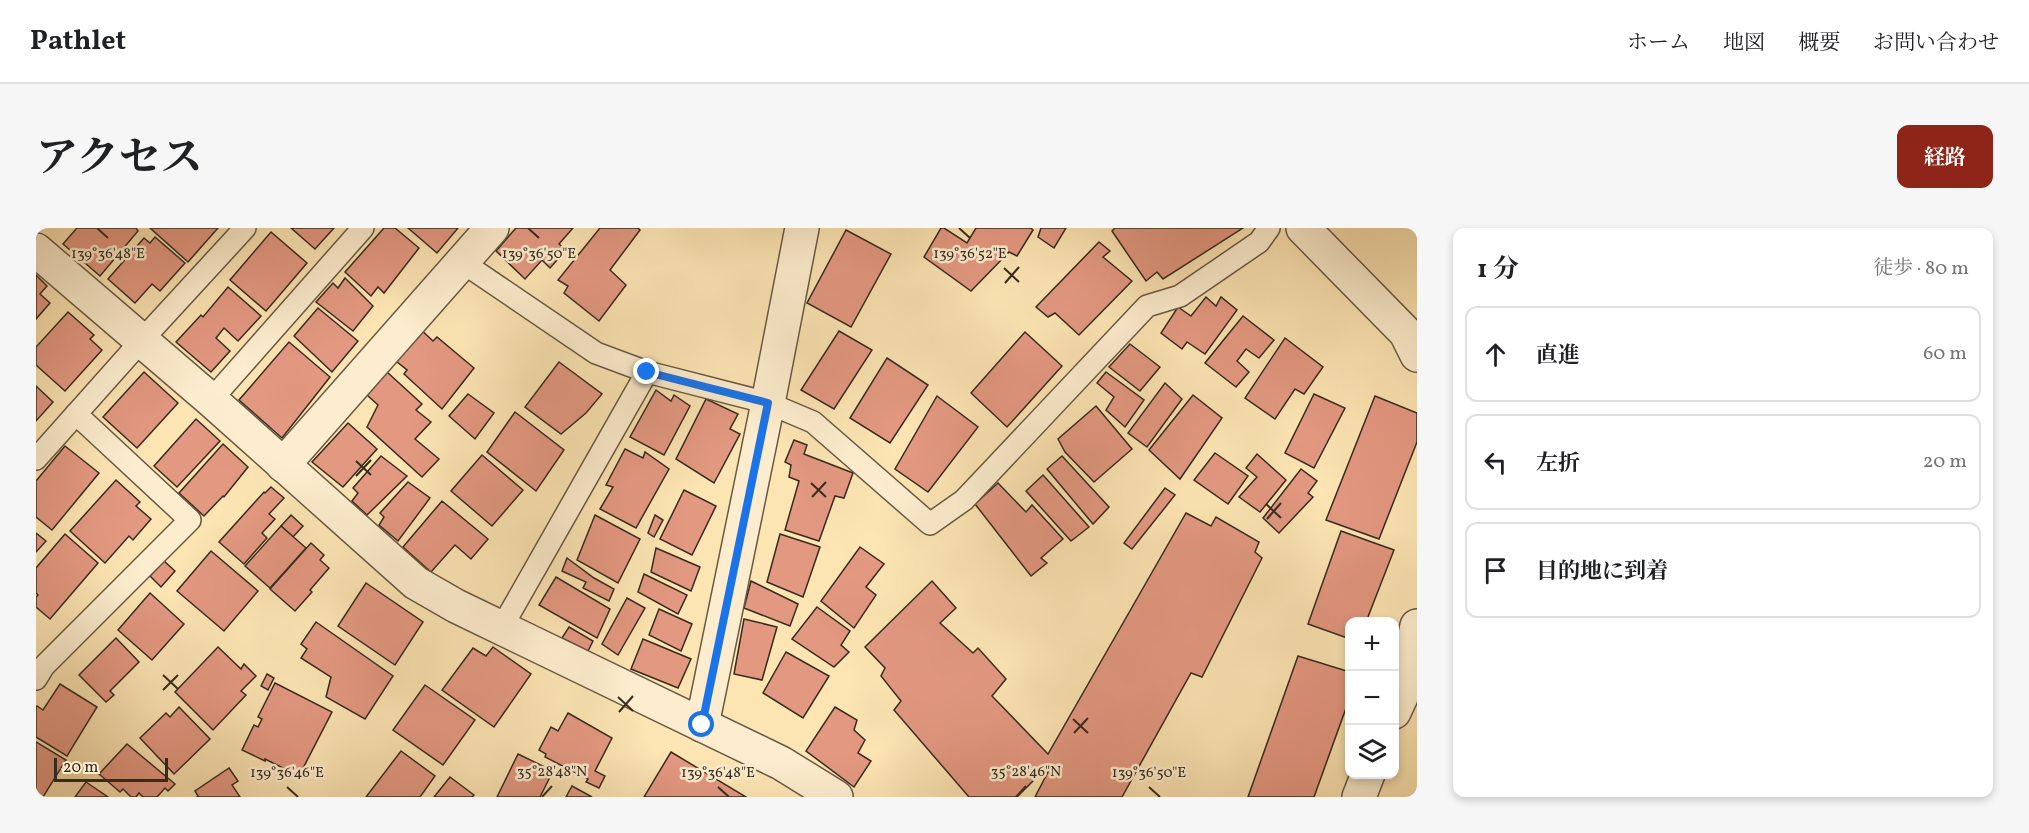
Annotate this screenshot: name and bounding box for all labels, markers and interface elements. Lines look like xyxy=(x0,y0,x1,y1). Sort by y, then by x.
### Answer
text: Pathlet xyxy=(30,22,126,61)
text: ホーム xyxy=(1627,29,1690,58)
text: 地図 xyxy=(1723,29,1765,58)
text: 概要 xyxy=(1798,29,1840,58)
text: お問い合わせ xyxy=(1873,29,1999,58)
button: 経路 xyxy=(1897,125,1993,188)
text: アクセス xyxy=(36,131,203,190)
text: 139°36'48"E xyxy=(71,244,145,265)
text: 139°36'50"E xyxy=(502,244,576,265)
text: 139°36'52"E xyxy=(933,244,1007,265)
text: 1 分 xyxy=(1477,252,1519,288)
text: 徒歩 · 80 m xyxy=(1873,255,1969,283)
icon: ahead xyxy=(1479,338,1512,371)
text: 60 m xyxy=(1923,340,1967,368)
text: 直進 xyxy=(1536,341,1580,372)
route end xyxy=(633,358,659,384)
icon: left xyxy=(1479,446,1512,479)
text: 20 m xyxy=(1923,448,1967,476)
text: 左折 xyxy=(1536,449,1580,480)
icon: arrive xyxy=(1479,554,1512,587)
text: 目的地に到着 xyxy=(1536,557,1668,588)
map controls xyxy=(1345,617,1399,779)
button: + xyxy=(1345,617,1399,671)
button: − xyxy=(1345,671,1399,725)
route start xyxy=(688,711,714,737)
button: layers xyxy=(1345,725,1399,779)
scale bar xyxy=(54,755,168,782)
text: 20 m xyxy=(63,757,98,779)
text: 35°28'48"N xyxy=(517,762,587,783)
text: 35°28'46"N xyxy=(991,762,1061,783)
text: 139°36'46"E xyxy=(250,763,324,784)
text: 139°36'48"E xyxy=(681,763,755,784)
text: 139°36'50"E xyxy=(1112,763,1186,784)

